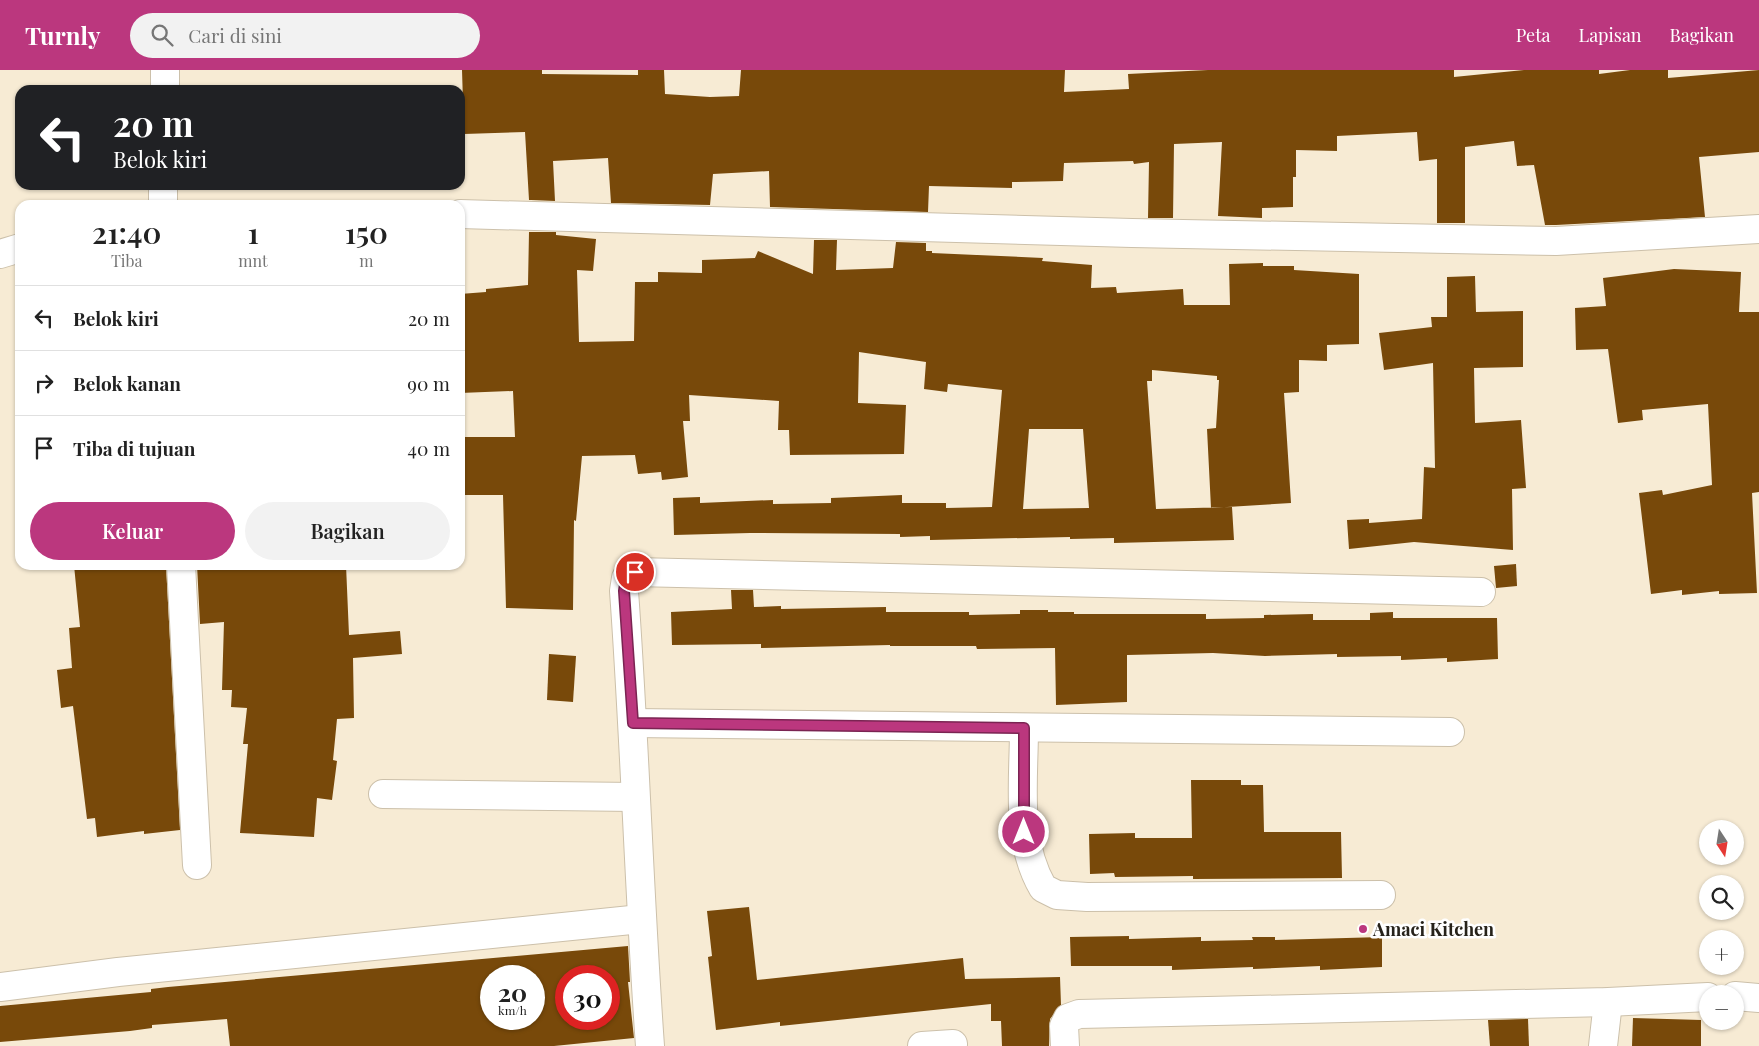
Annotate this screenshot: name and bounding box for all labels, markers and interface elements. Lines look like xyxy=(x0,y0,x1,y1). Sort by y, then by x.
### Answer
search box xyxy=(130,13,480,58)
text: Turnly xyxy=(25,19,100,51)
icon: search xyxy=(148,21,176,49)
text: Cari di sini xyxy=(188,22,282,48)
text: Peta xyxy=(1516,23,1551,47)
text: Lapisan xyxy=(1579,23,1642,47)
text: Bagikan xyxy=(1670,23,1734,47)
text: 20 m xyxy=(113,99,194,146)
icon: left xyxy=(30,105,95,170)
text: Belok kiri xyxy=(113,144,207,174)
text: 21:40 xyxy=(92,212,161,252)
text: 1 xyxy=(247,212,259,252)
text: 150 xyxy=(345,212,388,252)
text: Tiba xyxy=(111,250,142,271)
text: mnt xyxy=(238,250,268,271)
text: m xyxy=(359,250,373,271)
icon: left xyxy=(30,304,58,332)
text: Belok kiri xyxy=(73,305,159,331)
text: 20 m xyxy=(408,305,450,331)
icon: right xyxy=(30,369,58,397)
text: Belok kanan xyxy=(73,370,181,396)
text: 90 m xyxy=(407,370,450,396)
icon: arrive xyxy=(30,434,58,462)
text: Tiba di tujuan xyxy=(73,435,195,461)
text: 40 m xyxy=(408,435,450,461)
button: Keluar xyxy=(30,502,235,560)
button: Bagikan xyxy=(245,502,450,560)
pin xyxy=(614,551,656,593)
icon: arrive xyxy=(621,558,649,586)
position arrow xyxy=(997,805,1049,857)
north arrow xyxy=(1699,820,1744,865)
map controls xyxy=(1699,820,1744,1030)
button: search xyxy=(1699,875,1744,920)
place label: Amaci Kitchen xyxy=(1372,917,1494,941)
marker: Amaci Kitchen xyxy=(1357,923,1369,935)
button: + xyxy=(1699,930,1744,975)
speed limit sign: 30 xyxy=(555,965,620,1030)
text: 20 xyxy=(498,975,527,1008)
button: − xyxy=(1699,985,1744,1030)
text: km/h xyxy=(498,1002,527,1018)

